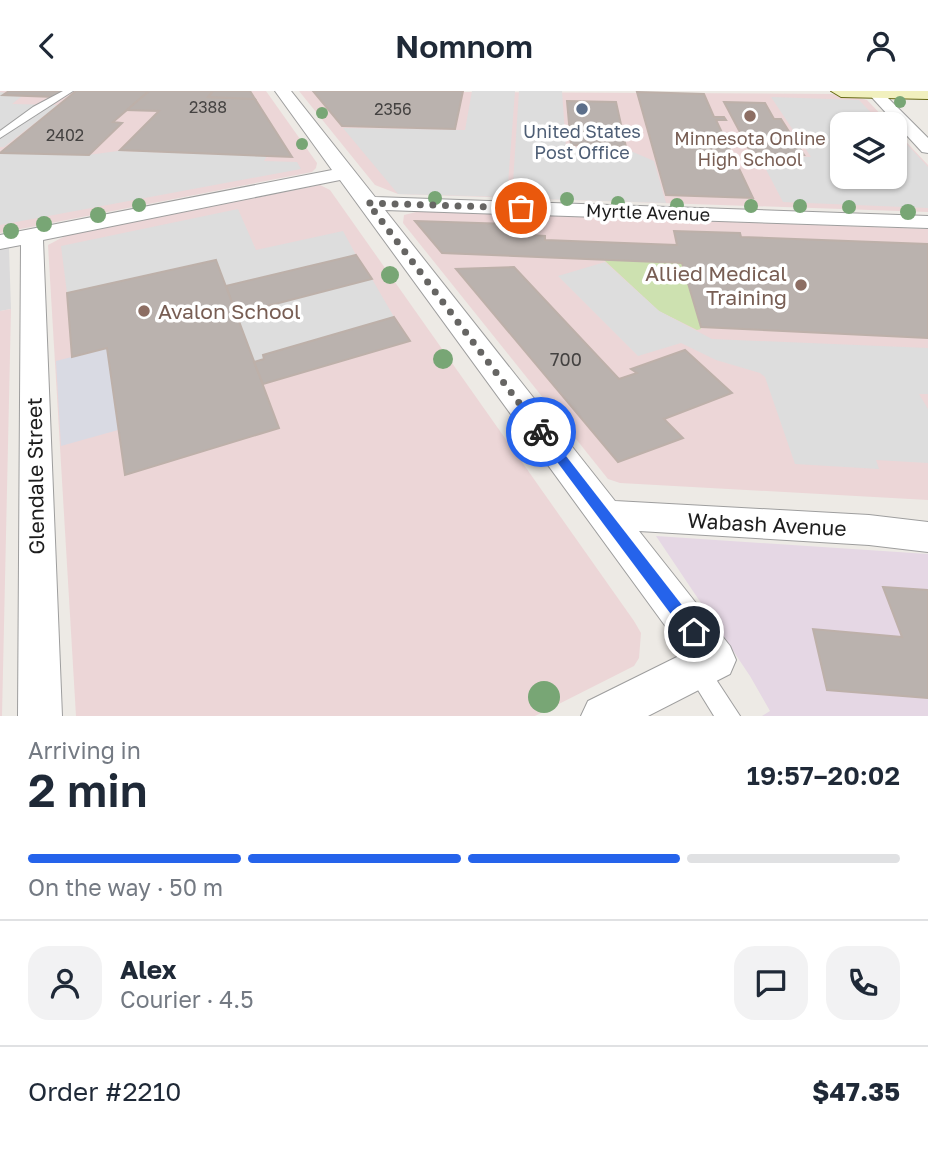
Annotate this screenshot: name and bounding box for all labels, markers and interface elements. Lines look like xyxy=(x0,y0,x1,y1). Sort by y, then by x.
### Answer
icon: back xyxy=(28,27,66,65)
text: Nomnom xyxy=(395,27,533,65)
icon: person xyxy=(862,27,900,65)
house number: 2388 xyxy=(189,97,227,117)
house number: 2356 xyxy=(374,99,412,119)
marker: United States Post Office xyxy=(574,101,590,117)
marker: Minnesota Online High School xyxy=(742,108,758,124)
map controls xyxy=(830,112,907,189)
button: layers xyxy=(830,112,907,189)
place label: United States Post Office xyxy=(523,120,641,163)
house number: 2402 xyxy=(46,125,84,145)
place label: Minnesota Online High School xyxy=(674,127,826,170)
pin xyxy=(491,178,551,238)
icon: bag xyxy=(502,189,540,227)
street label: Myrtle Avenue xyxy=(586,199,710,225)
place label: Allied Medical Training xyxy=(645,260,787,310)
marker: Allied Medical Training xyxy=(793,277,809,293)
place label: Avalon School xyxy=(158,298,301,324)
marker: Avalon School xyxy=(136,303,152,319)
house number: 700 xyxy=(550,348,582,370)
street label: Glendale Street xyxy=(21,397,49,555)
courier xyxy=(506,397,576,467)
icon: bike xyxy=(522,413,560,451)
street label: Wabash Avenue xyxy=(687,507,847,541)
pin xyxy=(664,602,724,662)
icon: home xyxy=(675,613,713,651)
text: Arriving in xyxy=(28,736,141,764)
text: 19:57–20:02 xyxy=(747,760,900,791)
text: 2 min xyxy=(28,762,148,817)
text: On the way · 50 m xyxy=(28,873,223,901)
button: person xyxy=(28,946,102,1020)
button: chat xyxy=(734,946,808,1020)
button: phone xyxy=(826,946,900,1020)
text: Alex xyxy=(120,954,177,985)
text: Courier · 4.5 xyxy=(120,985,253,1013)
text: Order #2210 xyxy=(28,1076,181,1107)
text: $47.35 xyxy=(812,1076,900,1107)

